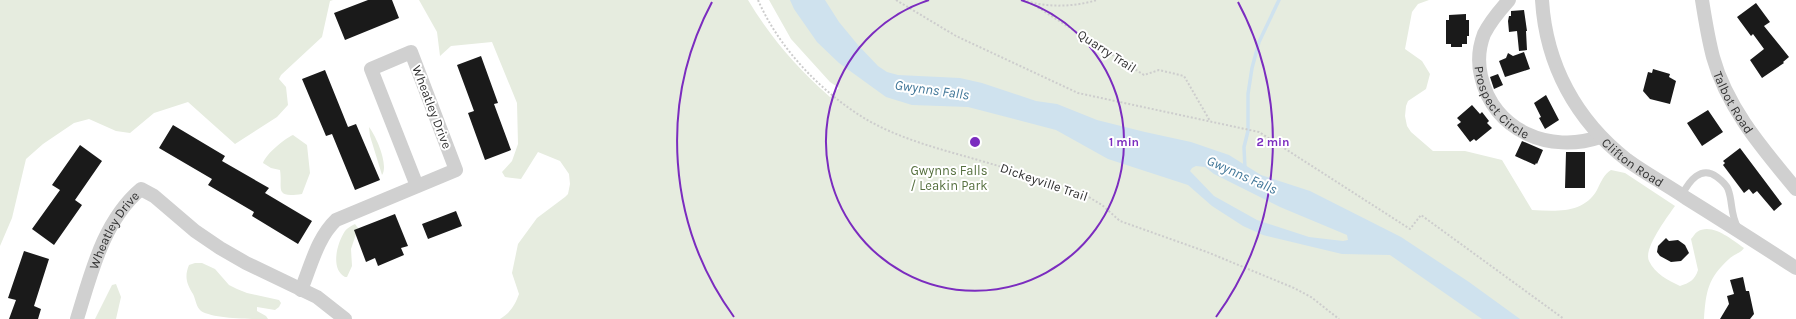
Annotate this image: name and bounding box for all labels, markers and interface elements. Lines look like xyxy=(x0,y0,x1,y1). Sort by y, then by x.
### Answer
street label: Quarry Trail xyxy=(1075,26,1139,76)
street label: Wheatley Drive xyxy=(409,63,455,151)
street label: Prospect Circle xyxy=(1472,65,1532,141)
street label: Talbot Road xyxy=(1711,69,1757,136)
water label: Gwynns Falls xyxy=(894,76,971,104)
centre of rings xyxy=(968,135,982,149)
text: 1 min xyxy=(1109,135,1139,149)
text: 2 min xyxy=(1256,135,1290,149)
street label: Clifton Road xyxy=(1599,135,1667,190)
water label: Gwynns Falls xyxy=(1204,152,1280,198)
street label: Dickeyville Trail xyxy=(998,160,1090,204)
park label: Gwynns Falls / Leakin Park xyxy=(910,163,988,193)
street label: Wheatley Drive xyxy=(86,187,142,271)

